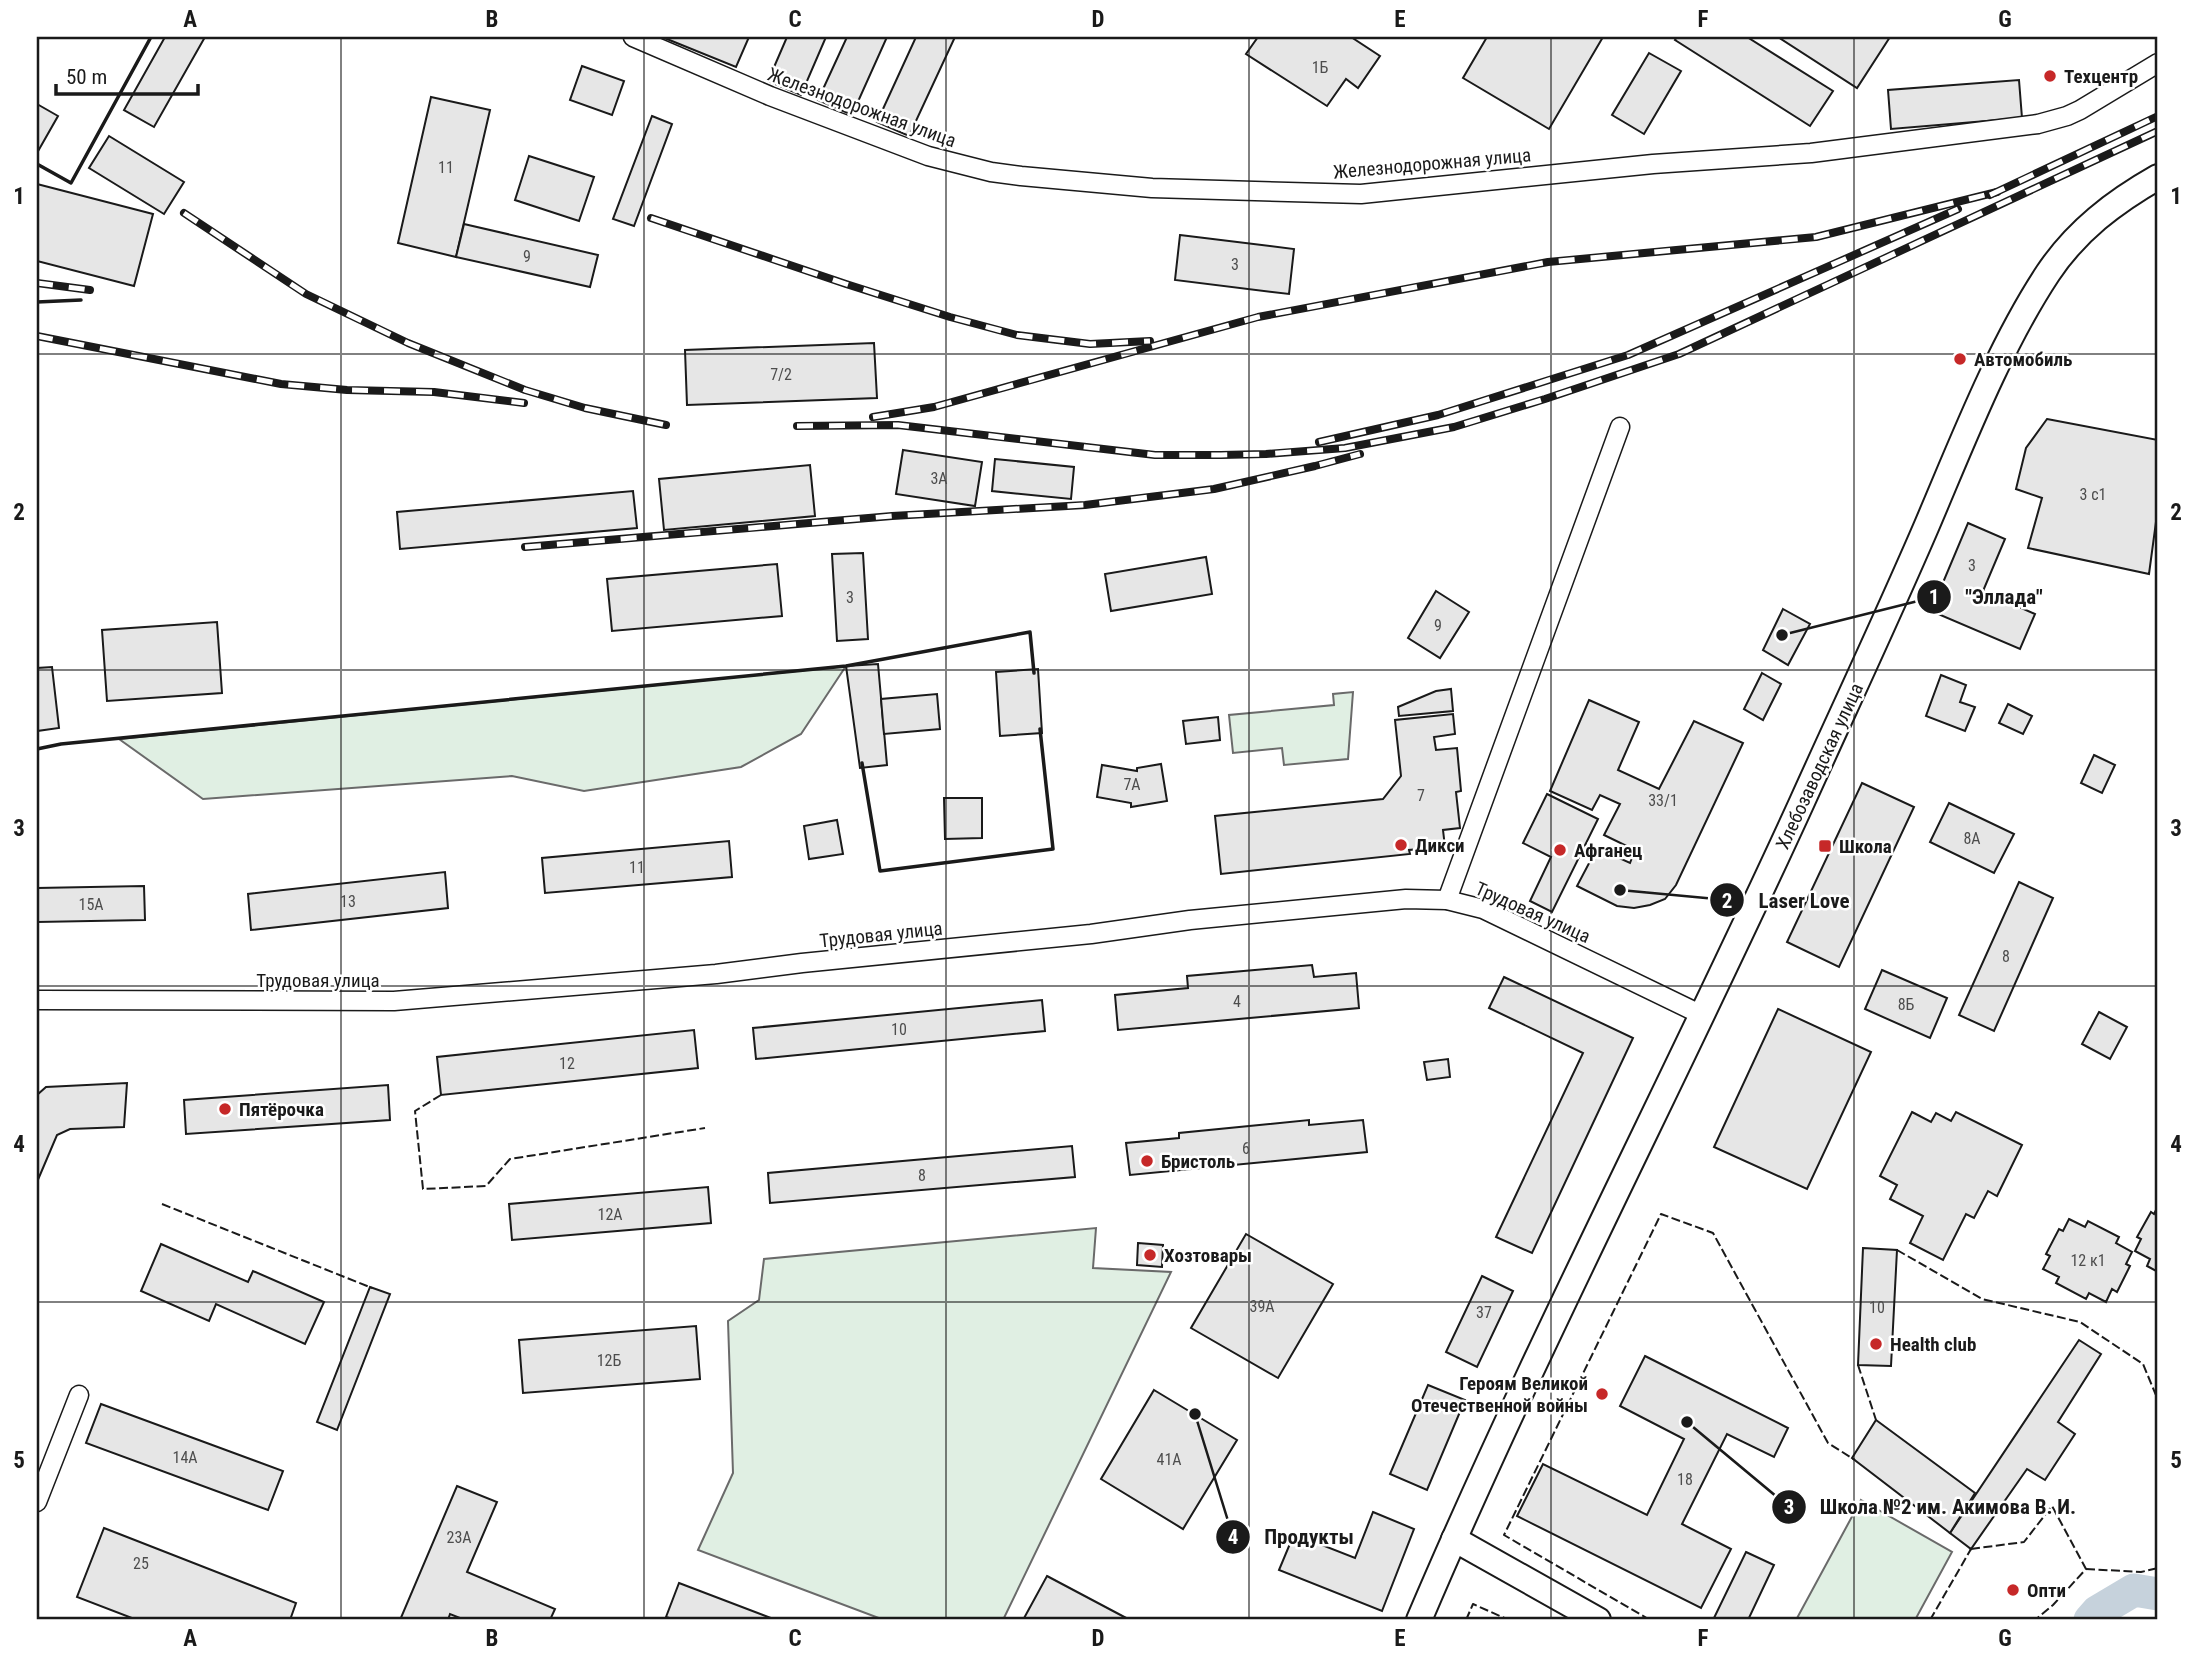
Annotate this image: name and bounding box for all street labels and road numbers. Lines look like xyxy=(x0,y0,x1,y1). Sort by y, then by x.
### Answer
street label: Железнодорожная улица xyxy=(765,63,959,152)
street label: Железнодорожная улица xyxy=(1332,143,1532,184)
street label: Хлебозаводская улица xyxy=(1771,679,1868,853)
street label: Трудовая улица xyxy=(1472,877,1594,948)
street label: Трудовая улица xyxy=(818,917,944,952)
street label: Трудовая улица xyxy=(256,969,380,992)

